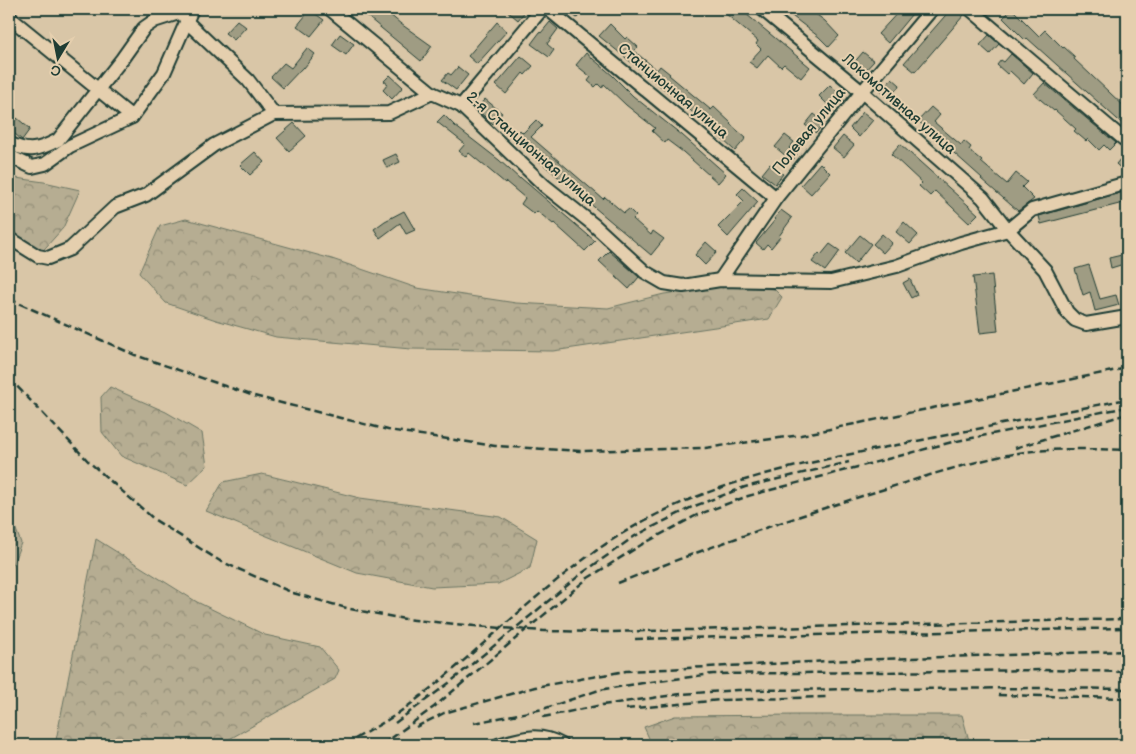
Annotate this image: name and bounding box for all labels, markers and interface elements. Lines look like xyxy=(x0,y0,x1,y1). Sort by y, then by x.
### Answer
north arrow xyxy=(32,32,82,82)
street label: Станционная улица xyxy=(614,39,732,143)
street label: Локомотивная улица xyxy=(837,49,960,159)
text: С xyxy=(49,61,62,80)
street label: Полевая улица xyxy=(768,84,850,178)
street label: 2-я Станционная улица xyxy=(462,87,600,211)

